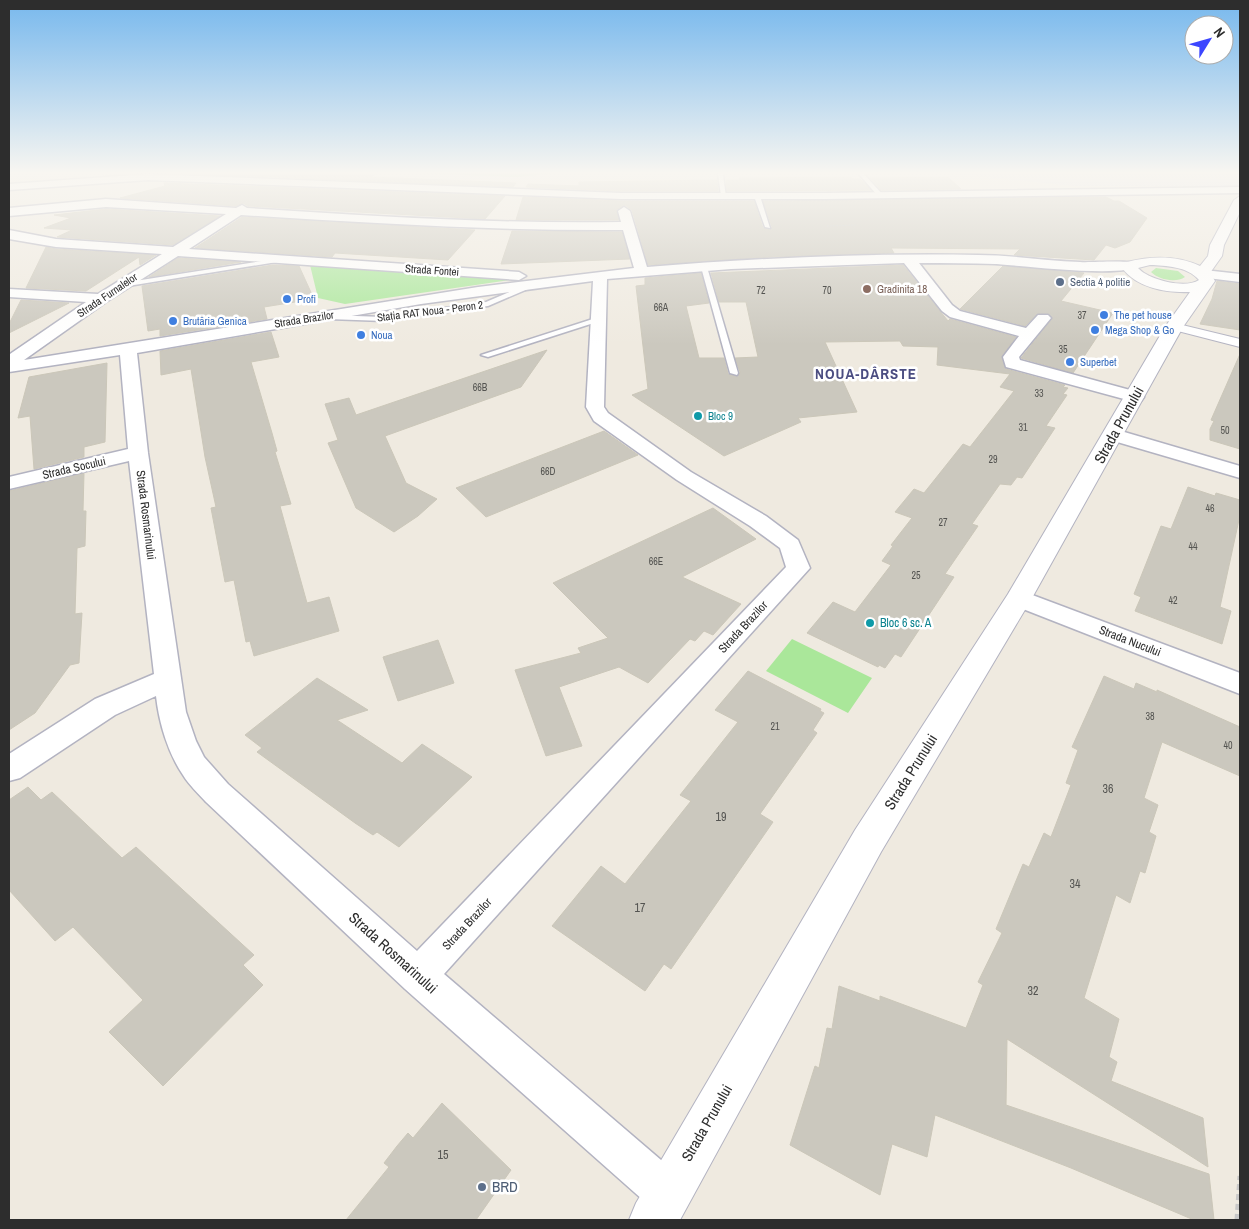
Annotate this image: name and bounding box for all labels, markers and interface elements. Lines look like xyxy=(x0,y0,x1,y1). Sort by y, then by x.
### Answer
north arrow xyxy=(1184,15,1234,65)
text: N xyxy=(1210,23,1229,41)
street label: Strada Fontei xyxy=(404,261,460,279)
street label: Strada Furnalelor xyxy=(74,270,140,320)
place label: Sectia 4 politie xyxy=(1070,275,1130,289)
marker: Sectia 4 politie xyxy=(1054,276,1066,288)
place label: Gradinita 18 xyxy=(877,282,927,296)
marker: Gradinita 18 xyxy=(861,283,873,295)
house number: 72 xyxy=(756,284,766,297)
house number: 70 xyxy=(822,284,832,297)
place label: Profi xyxy=(297,292,316,306)
marker: Profi xyxy=(281,293,293,305)
street label: Stația RAT Noua - Peron 2 xyxy=(376,298,484,324)
house number: 66A xyxy=(654,301,669,314)
street label: Strada Brazilor xyxy=(273,307,335,331)
place label: The pet house xyxy=(1114,308,1172,322)
house number: 37 xyxy=(1077,309,1087,322)
marker: The pet house xyxy=(1098,309,1110,321)
place label: Brutăria Genica xyxy=(183,314,247,328)
marker: Brutăria Genica xyxy=(167,315,179,327)
place label: Mega Shop & Go xyxy=(1105,323,1174,337)
marker: Mega Shop & Go xyxy=(1089,324,1101,336)
place label: Noua xyxy=(371,328,393,342)
marker: Noua xyxy=(355,329,367,341)
house number: 35 xyxy=(1058,343,1068,356)
place label: Superbet xyxy=(1080,355,1117,369)
marker: Superbet xyxy=(1064,356,1076,368)
district label: NOUA-DÂRSTE xyxy=(815,363,917,384)
house number: 66B xyxy=(473,381,488,394)
street label: Strada Prunului xyxy=(1089,382,1148,467)
house number: 33 xyxy=(1034,387,1044,400)
place label: Bloc 9 xyxy=(708,409,733,423)
marker: Bloc 9 xyxy=(692,410,704,422)
house number: 31 xyxy=(1018,421,1028,434)
house number: 50 xyxy=(1220,424,1230,437)
street label: Strada Socului xyxy=(41,453,107,483)
house number: 29 xyxy=(988,453,998,466)
house number: 66D xyxy=(540,465,556,478)
street label: Strada Rosmarinului xyxy=(133,469,159,561)
house number: 46 xyxy=(1205,502,1215,515)
house number: 27 xyxy=(938,516,948,529)
house number: 44 xyxy=(1188,540,1198,553)
house number: 66E xyxy=(649,555,663,568)
house number: 25 xyxy=(911,569,921,582)
house number: 42 xyxy=(1168,594,1178,607)
street label: Strada Brazilor xyxy=(715,597,772,656)
place label: Bloc 6 sc. A xyxy=(880,615,932,631)
marker: Bloc 6 sc. A xyxy=(864,617,876,629)
street label: Strada Nucului xyxy=(1097,622,1163,660)
house number: 38 xyxy=(1145,710,1155,723)
house number: 21 xyxy=(770,720,780,733)
street label: Strada Prunului xyxy=(879,730,942,814)
house number: 40 xyxy=(1223,739,1233,752)
house number: 36 xyxy=(1103,781,1113,797)
house number: 19 xyxy=(716,809,726,825)
house number: 34 xyxy=(1070,876,1081,892)
street label: Strada Brazilor xyxy=(439,894,496,953)
house number: 17 xyxy=(635,900,646,916)
street label: Strada Rosmarinului xyxy=(344,907,442,998)
house number: 32 xyxy=(1028,983,1038,999)
street label: Strada Prunului xyxy=(676,1080,737,1165)
house number: 15 xyxy=(438,1147,449,1163)
place label: BRD xyxy=(492,1176,518,1197)
marker: BRD xyxy=(476,1181,488,1193)

